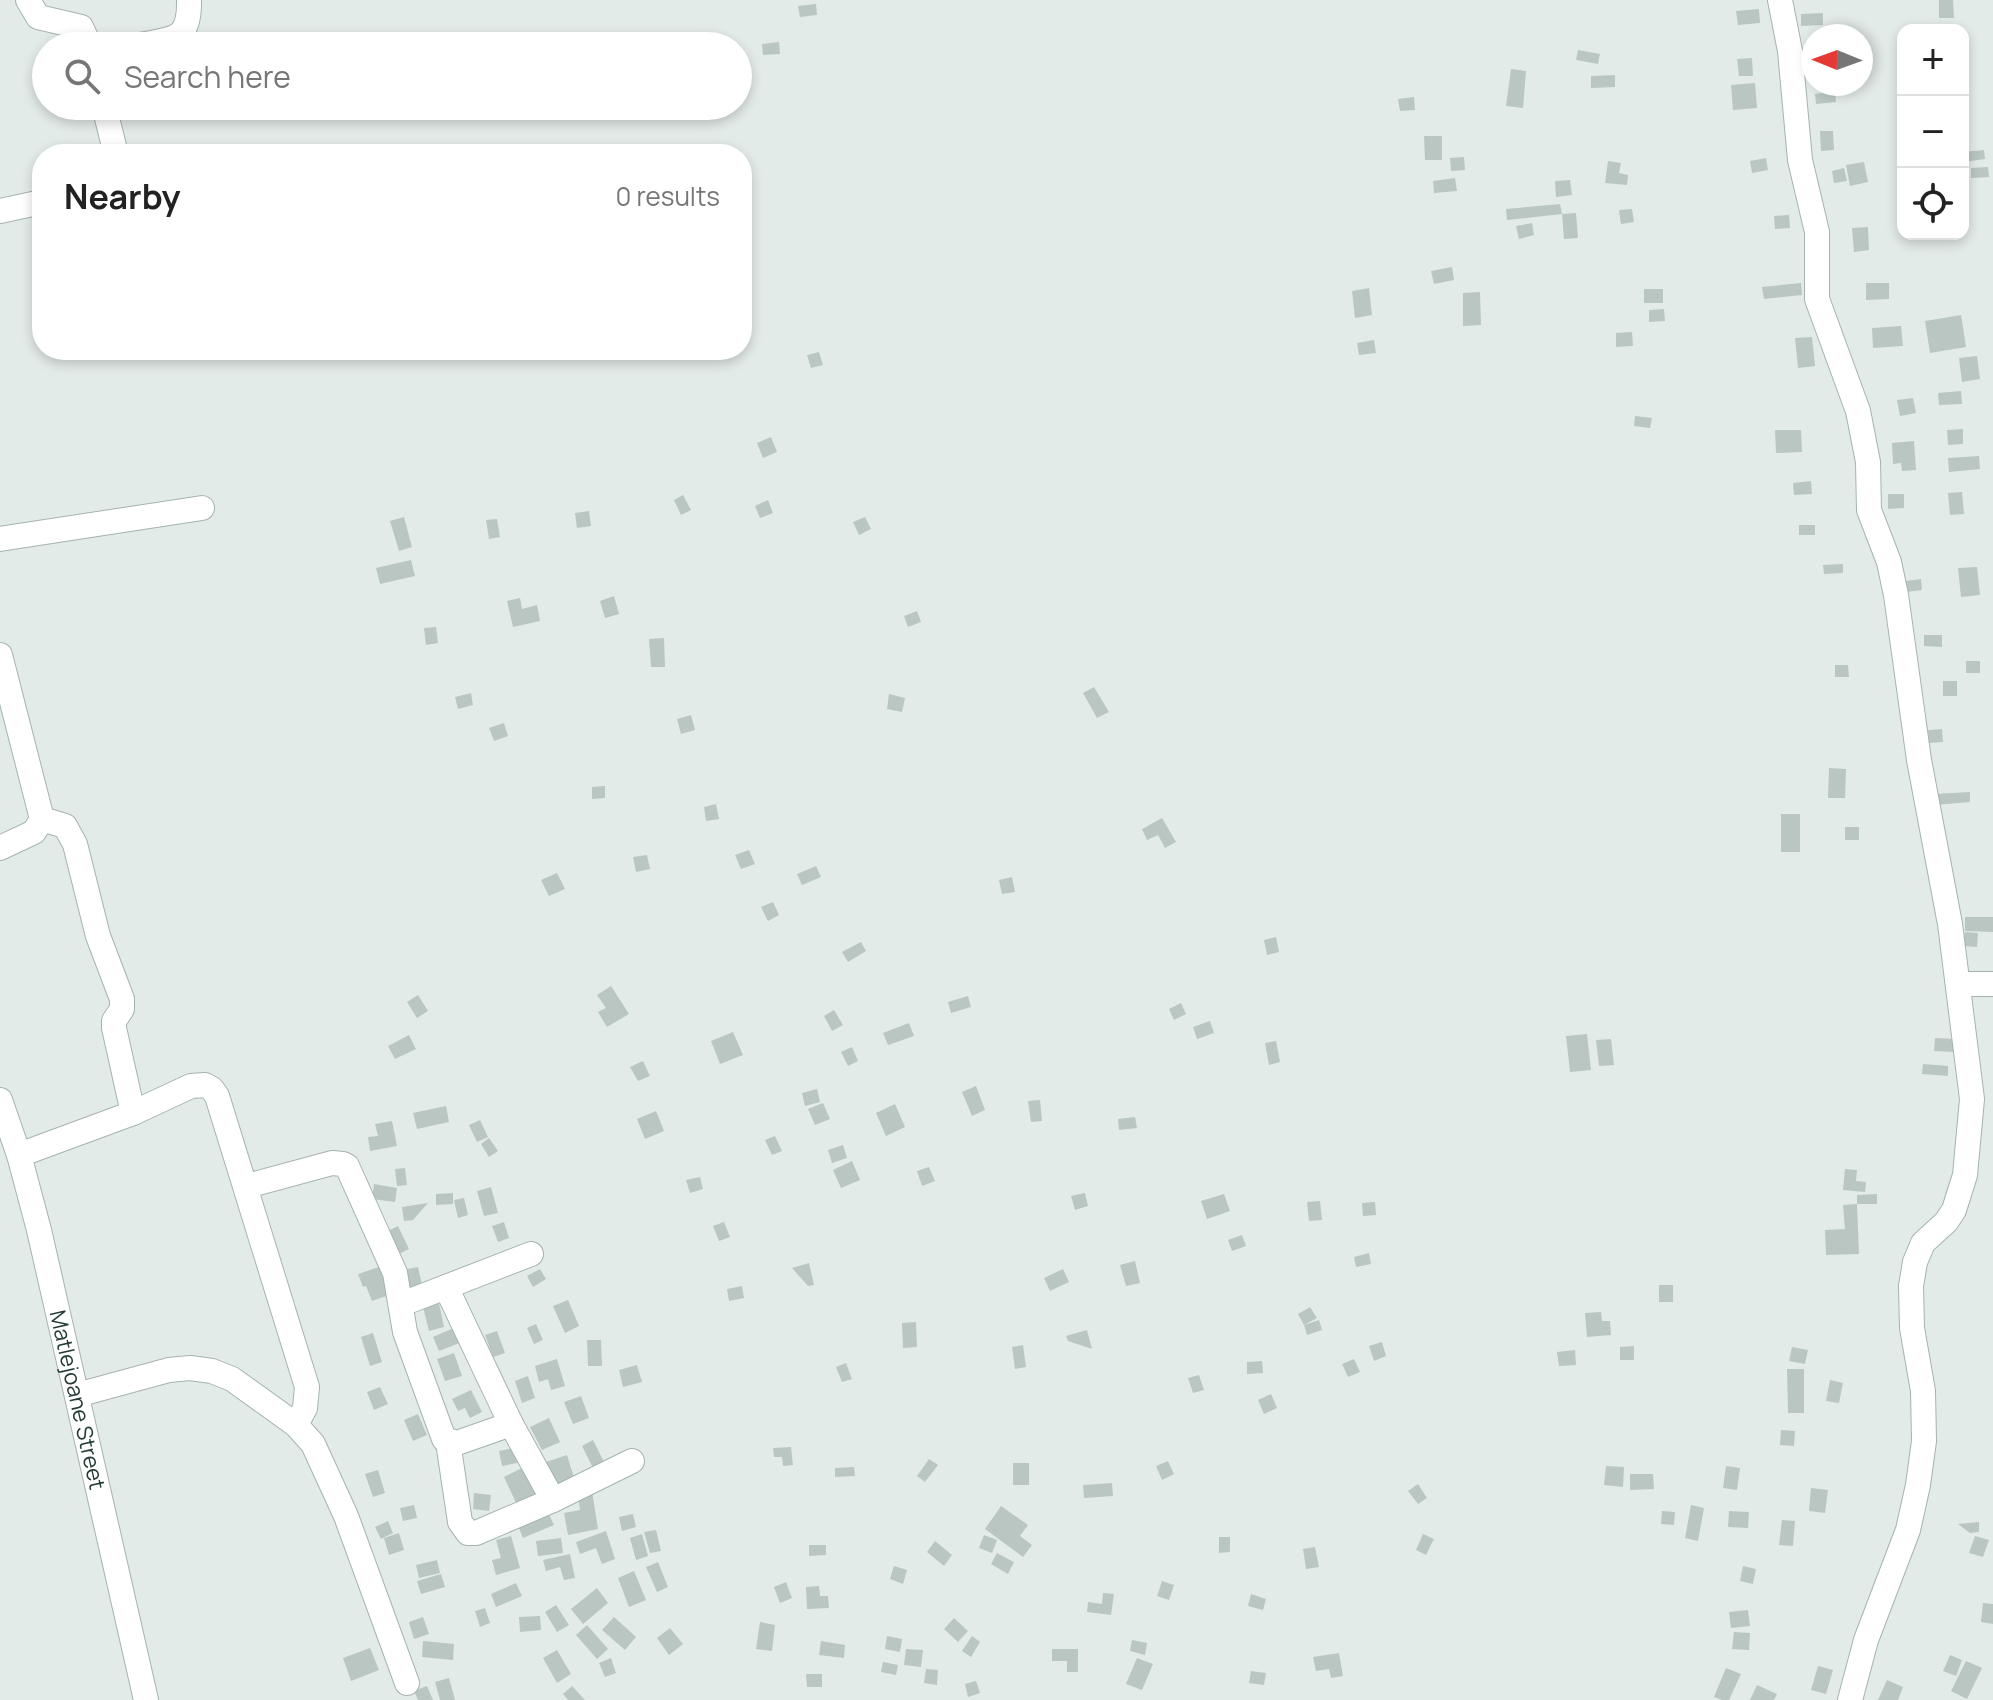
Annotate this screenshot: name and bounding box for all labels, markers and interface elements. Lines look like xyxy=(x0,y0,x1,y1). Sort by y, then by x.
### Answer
north arrow xyxy=(1801,24,1873,96)
map controls xyxy=(1897,24,1969,240)
button: + xyxy=(1897,24,1969,96)
search box xyxy=(32,32,752,120)
icon: search xyxy=(60,54,104,98)
text: Search here xyxy=(124,56,291,97)
button: − xyxy=(1897,96,1969,168)
button: locate xyxy=(1897,168,1969,240)
text: Nearby xyxy=(64,173,180,219)
text: 0 results xyxy=(615,178,720,214)
street label: Matlejoane Street xyxy=(43,1307,113,1493)

